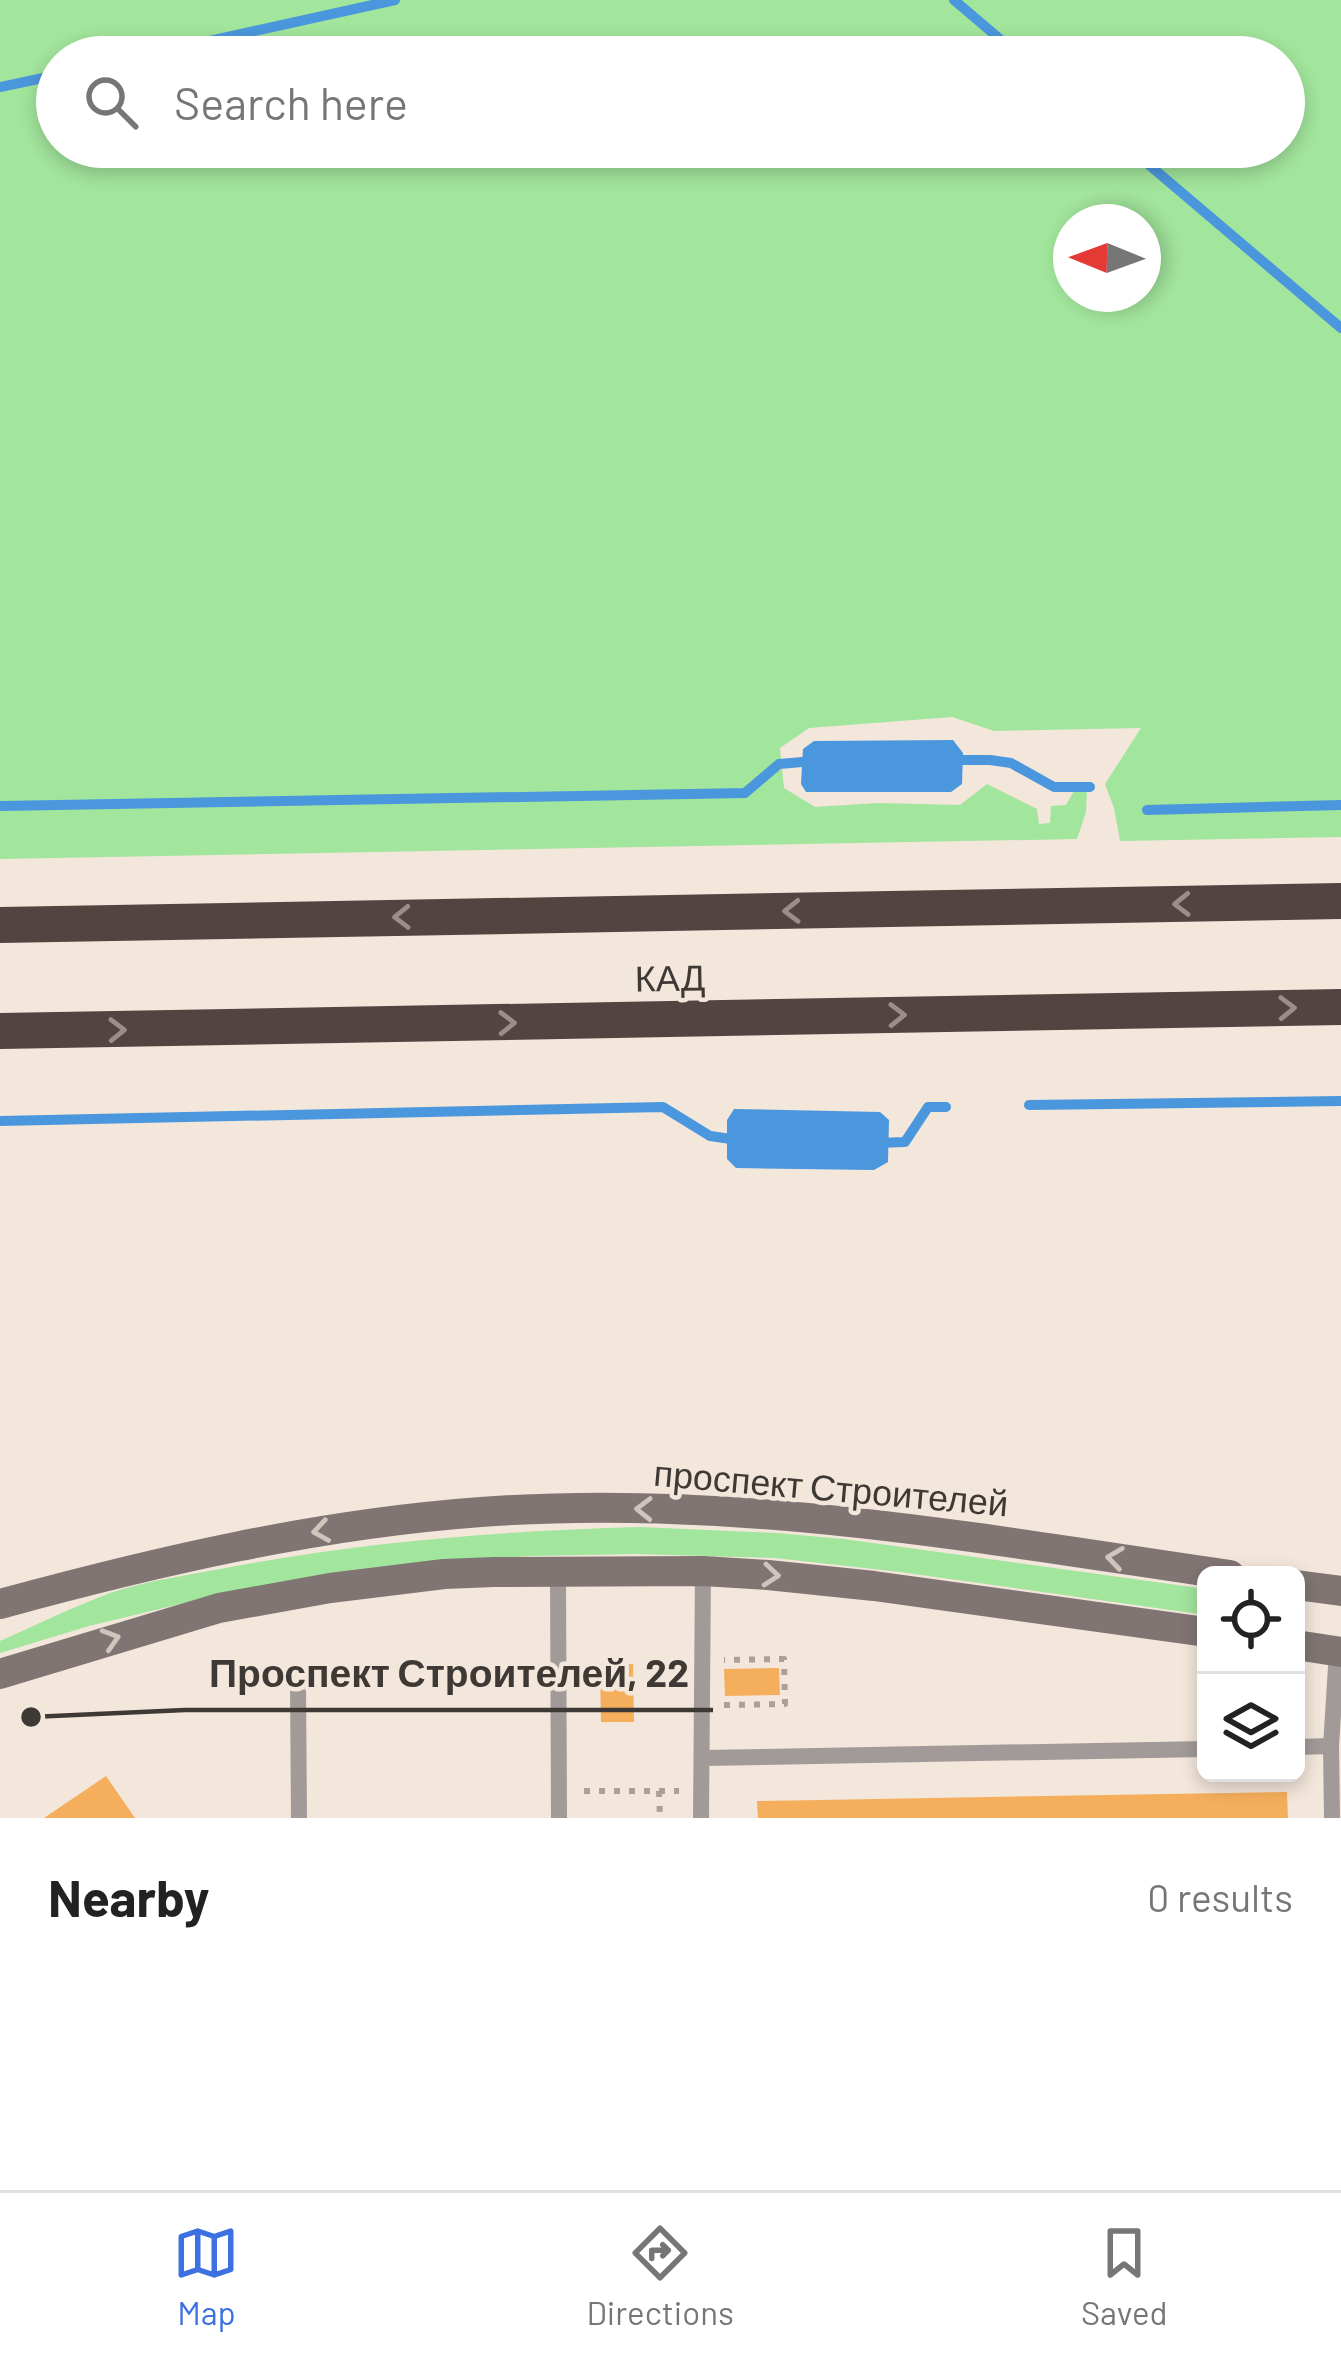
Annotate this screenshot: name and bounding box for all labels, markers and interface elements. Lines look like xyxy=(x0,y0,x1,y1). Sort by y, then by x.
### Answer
search box xyxy=(36,36,1305,168)
icon: search xyxy=(78,69,144,135)
text: Search here xyxy=(174,75,408,129)
north arrow xyxy=(1053,204,1161,312)
one-way arrow xyxy=(1172,890,1191,916)
one-way arrow xyxy=(782,897,801,923)
one-way arrow xyxy=(392,904,411,930)
street label: КАД xyxy=(634,954,706,1000)
one-way arrow xyxy=(1279,995,1297,1021)
one-way arrow xyxy=(888,1003,907,1029)
one-way arrow xyxy=(499,1010,517,1036)
one-way arrow xyxy=(109,1017,127,1043)
street label: проспект Строителей xyxy=(652,1450,1010,1524)
one-way arrow xyxy=(634,1496,653,1522)
one-way arrow xyxy=(312,1518,332,1543)
one-way arrow xyxy=(1105,1546,1124,1572)
one-way arrow xyxy=(762,1562,781,1588)
map controls xyxy=(1197,1566,1305,1782)
button: locate xyxy=(1197,1566,1305,1674)
one-way arrow xyxy=(100,1628,121,1653)
callout: Проспект Строителей, 22 xyxy=(185,1635,713,1710)
text: Проспект Строителей, 22 xyxy=(209,1648,689,1695)
button: layers xyxy=(1197,1674,1305,1782)
text: Nearby xyxy=(48,1866,209,1927)
text: 0 results xyxy=(1147,1873,1293,1920)
tab: Map xyxy=(173,2220,239,2332)
tab: Directions xyxy=(586,2220,734,2332)
tab: Saved xyxy=(1081,2220,1168,2332)

